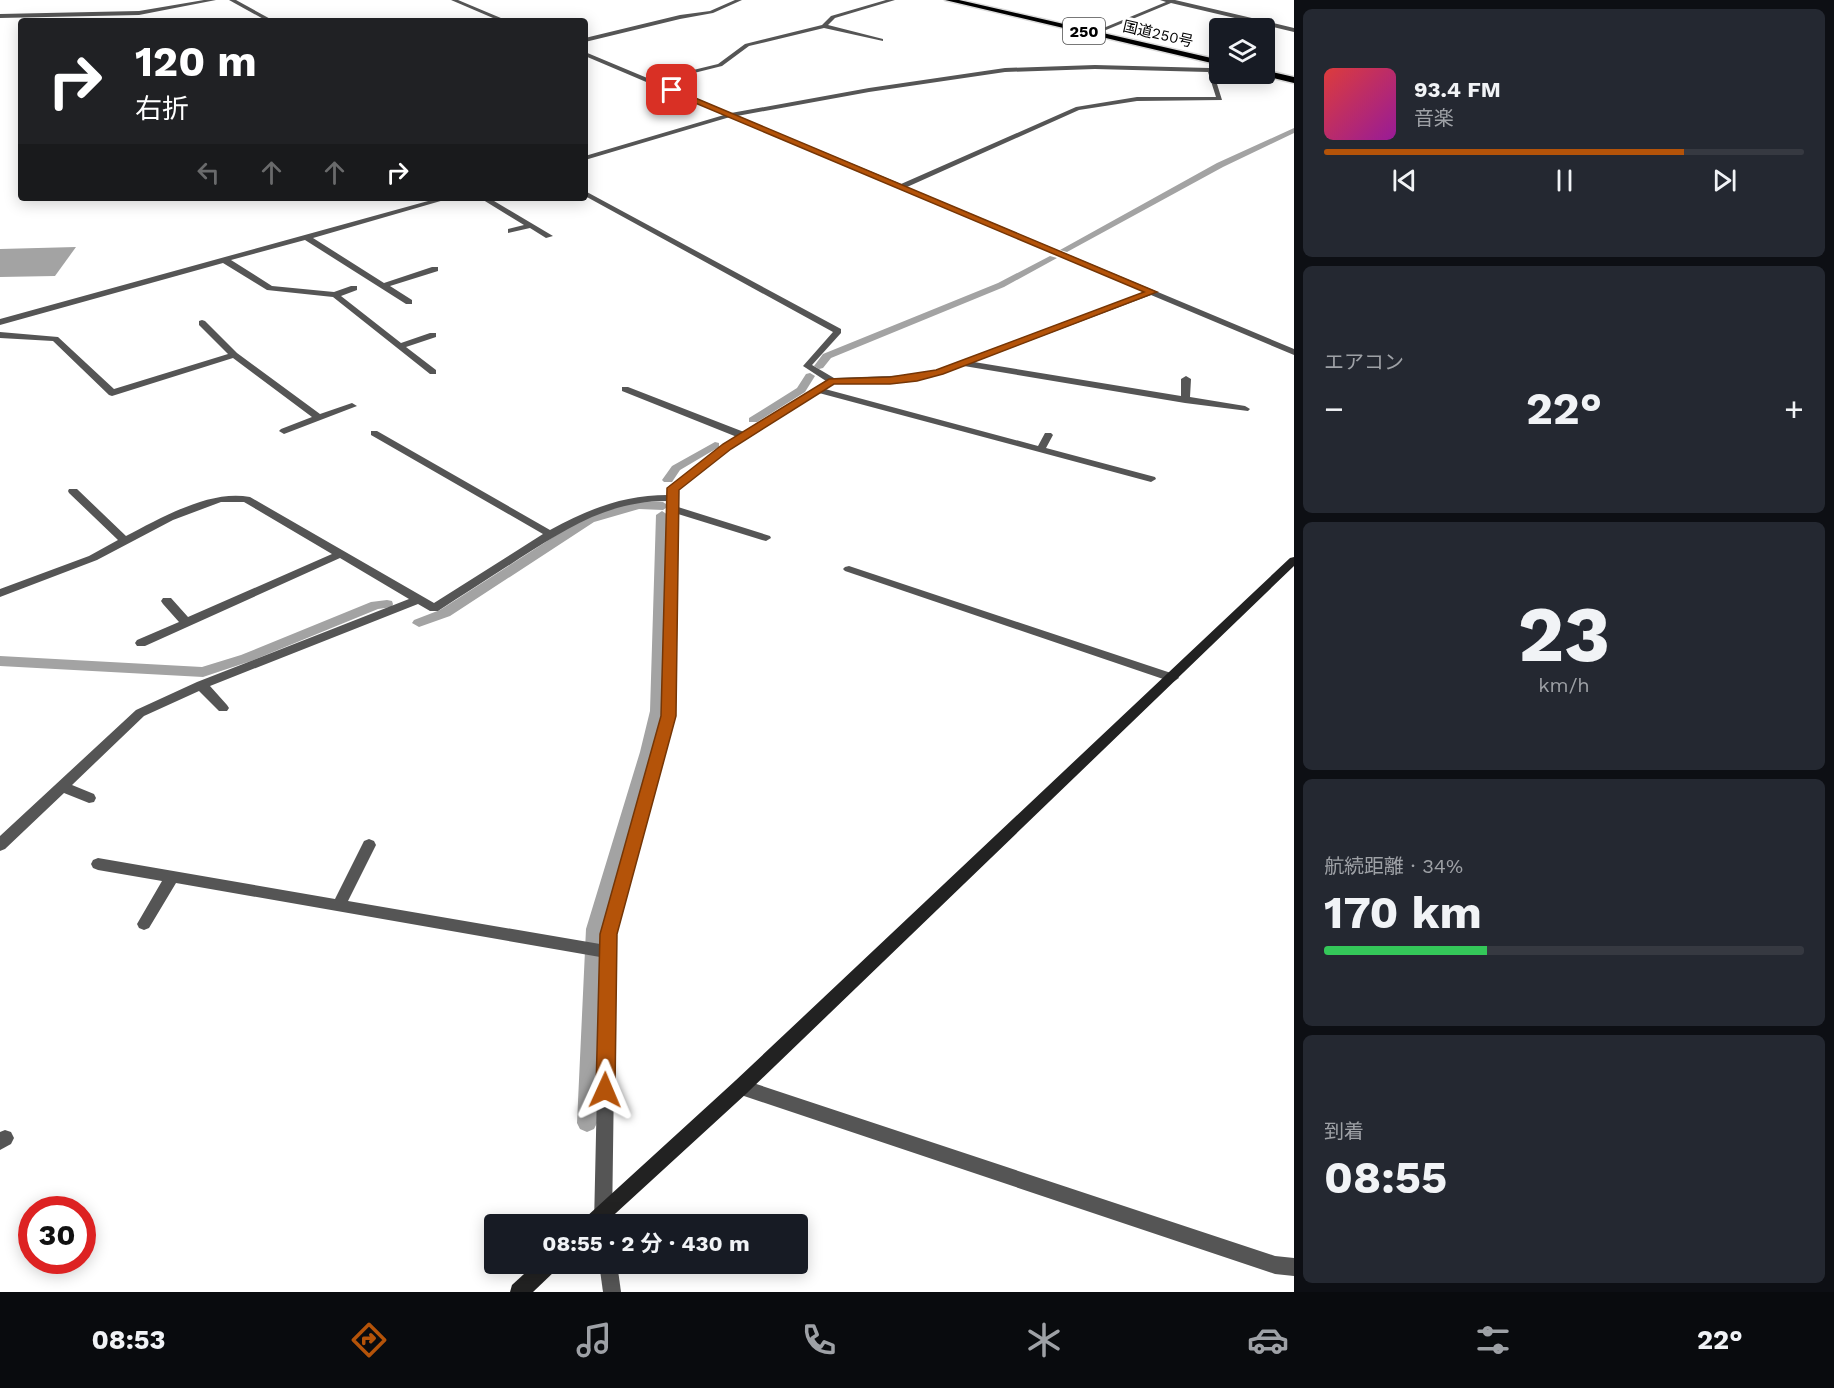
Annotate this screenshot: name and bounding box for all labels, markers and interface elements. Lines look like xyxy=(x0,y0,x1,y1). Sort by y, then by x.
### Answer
street label: 国道250号 xyxy=(1121,17,1195,51)
road number: 250 xyxy=(1063,18,1105,44)
map controls xyxy=(1209,18,1275,84)
button: layers xyxy=(1209,18,1275,84)
text: 120 m xyxy=(135,37,257,86)
icon: right xyxy=(36,42,114,120)
pin xyxy=(646,64,697,115)
icon: arrive xyxy=(655,73,688,106)
text: 93.4 FM xyxy=(1414,77,1501,102)
text: 右折 xyxy=(135,93,189,125)
text: 音楽 xyxy=(1414,106,1454,130)
icon: left xyxy=(192,156,225,189)
icon: ahead xyxy=(255,156,288,189)
icon: ahead xyxy=(318,156,351,189)
icon: right xyxy=(381,156,414,189)
icon: previous xyxy=(1388,164,1421,197)
icon: pause xyxy=(1548,164,1581,197)
icon: next xyxy=(1708,164,1741,197)
text: エアコン xyxy=(1324,350,1404,374)
text: 22° xyxy=(1526,382,1602,435)
text: − xyxy=(1324,389,1344,428)
text: + xyxy=(1784,389,1804,428)
text: 23 xyxy=(1518,588,1610,680)
text: km/h xyxy=(1538,673,1590,697)
text: 航続距離 · 34% xyxy=(1324,854,1463,878)
text: 170 km xyxy=(1324,886,1482,939)
position arrow xyxy=(573,1058,637,1122)
text: 到着 xyxy=(1324,1119,1364,1143)
text: 08:55 xyxy=(1324,1151,1447,1204)
speed limit sign: 30 xyxy=(18,1196,96,1274)
text: 08:55 · 2 分 · 430 m xyxy=(542,1231,750,1256)
icon: directions xyxy=(348,1319,390,1361)
icon: music xyxy=(573,1319,615,1361)
icon: phone xyxy=(798,1319,840,1361)
icon: climate xyxy=(1023,1319,1065,1361)
icon: car xyxy=(1247,1319,1289,1361)
icon: filters xyxy=(1472,1319,1514,1361)
text: 08:53 xyxy=(91,1324,166,1356)
text: 22° xyxy=(1697,1324,1743,1356)

